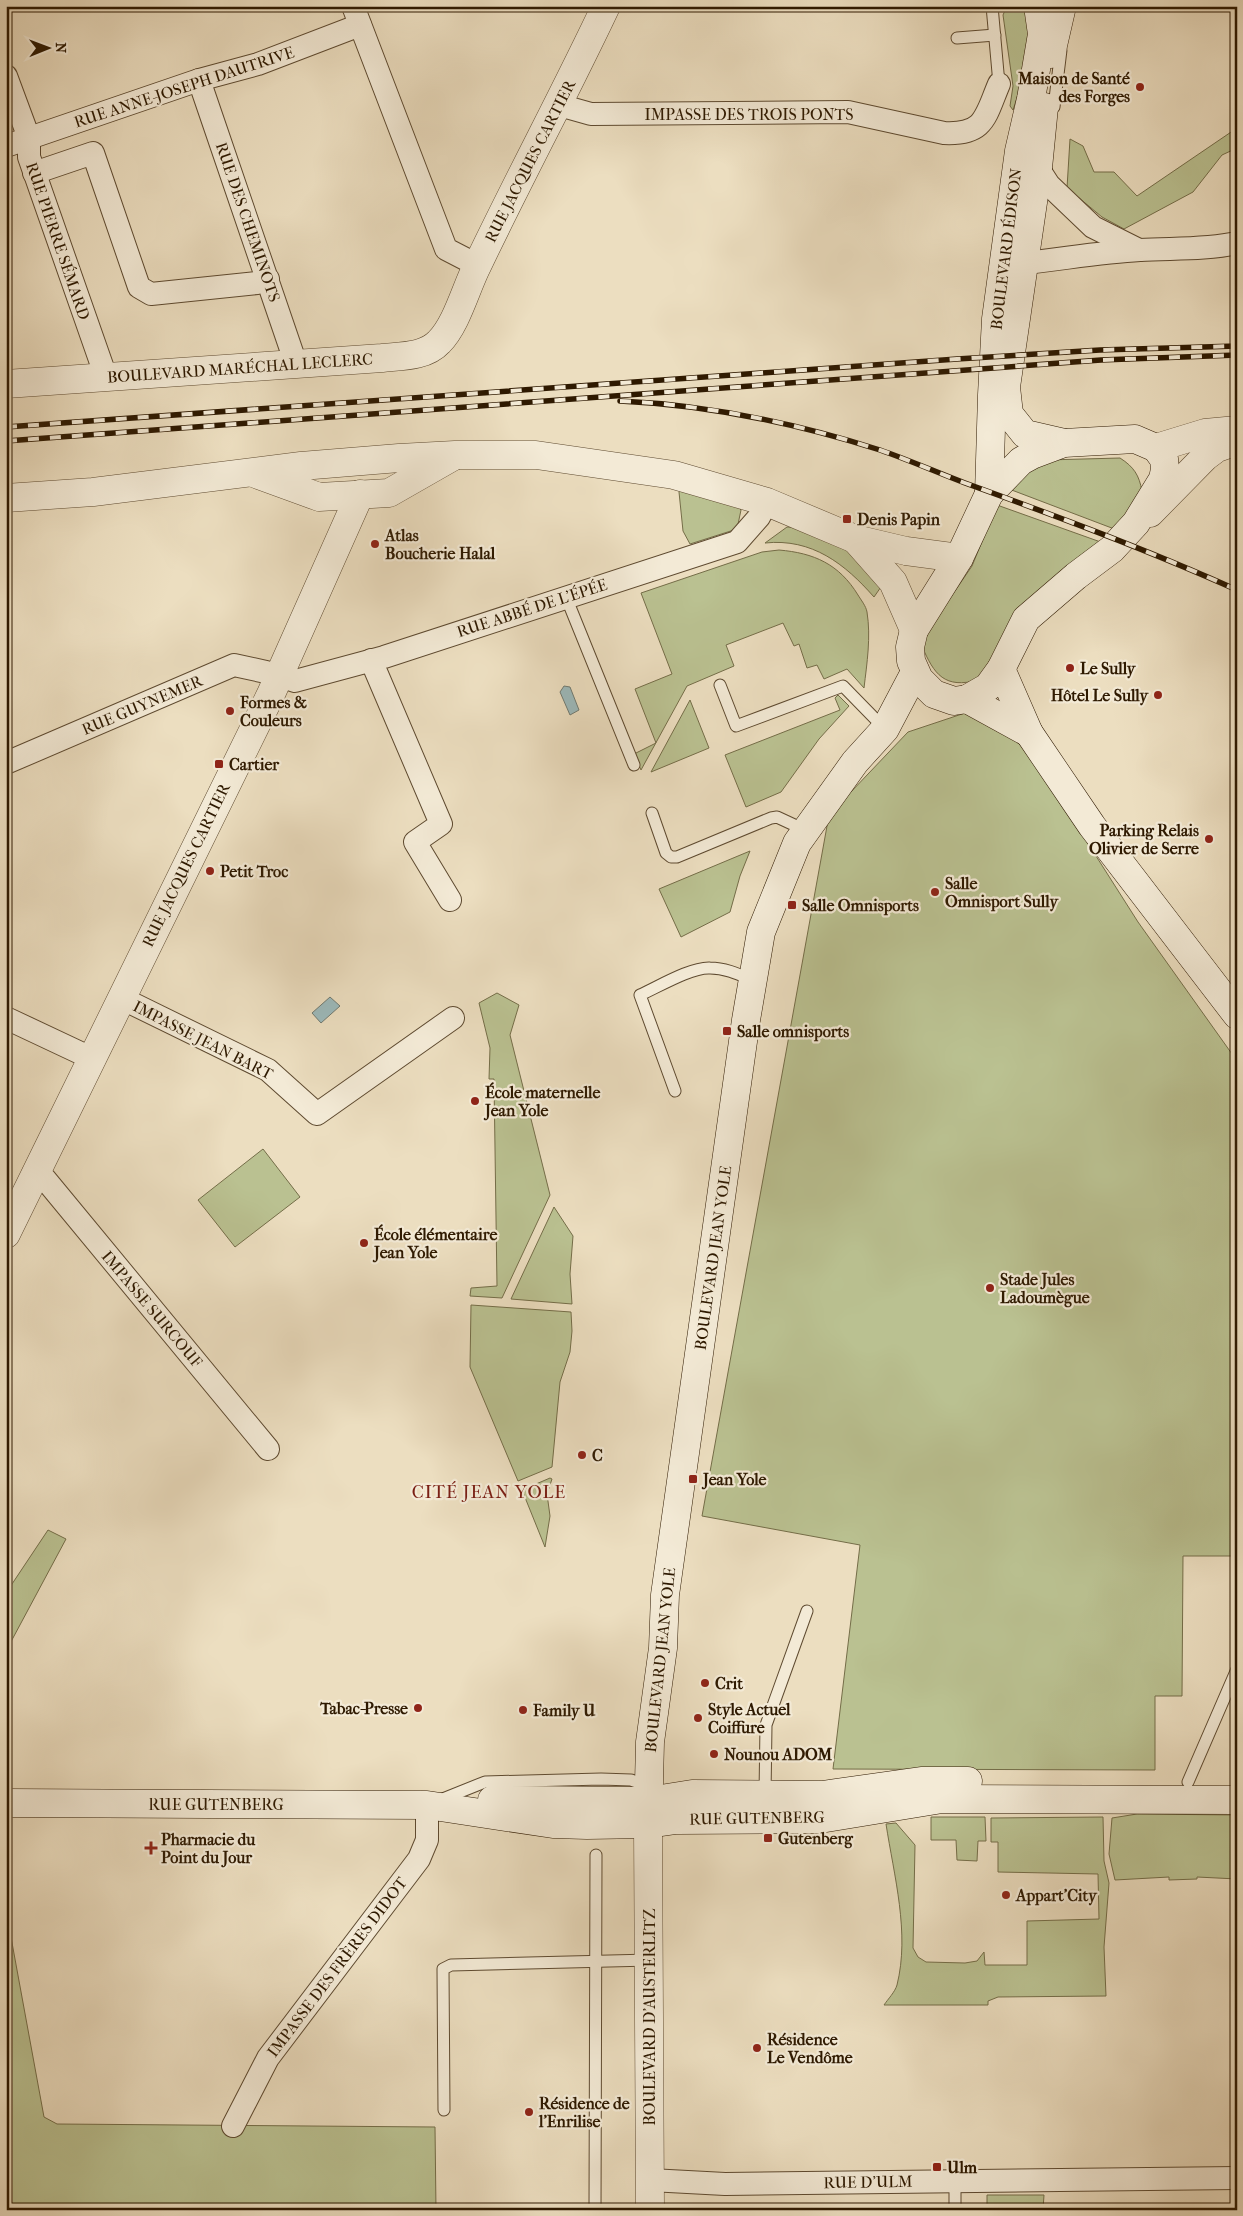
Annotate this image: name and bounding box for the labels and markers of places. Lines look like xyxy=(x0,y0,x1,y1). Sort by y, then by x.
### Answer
place label: Maison de Santé des Forges xyxy=(1017,69,1130,107)
marker: Maison de Santé des Forges xyxy=(1134,81,1146,93)
place label: Denis Papin xyxy=(857,510,941,530)
marker: Denis Papin xyxy=(841,513,853,525)
place label: Atlas Boucherie Halal xyxy=(384,526,496,563)
marker: Atlas Boucherie Halal xyxy=(369,538,381,550)
place label: Le Sully xyxy=(1080,659,1137,679)
marker: Le Sully xyxy=(1064,662,1076,674)
place label: Hôtel Le Sully xyxy=(1051,686,1149,706)
marker: Hôtel Le Sully xyxy=(1152,689,1164,701)
place label: Formes & Couleurs xyxy=(239,693,307,730)
marker: Formes & Couleurs xyxy=(224,705,236,717)
place label: Cartier xyxy=(229,755,280,774)
marker: Cartier xyxy=(213,758,225,770)
place label: Parking Relais Olivier de Serre xyxy=(1089,821,1199,858)
marker: Parking Relais Olivier de Serre xyxy=(1203,833,1215,845)
place label: Petit Troc xyxy=(220,862,288,881)
marker: Petit Troc xyxy=(204,865,216,877)
place label: Salle Omnisport Sully xyxy=(945,874,1059,912)
marker: Salle Omnisport Sully xyxy=(929,886,941,898)
place label: Salle Omnisports xyxy=(802,896,919,916)
marker: Salle Omnisports xyxy=(786,899,798,911)
place label: Salle omnisports xyxy=(737,1022,849,1042)
marker: Salle omnisports xyxy=(721,1025,733,1037)
place label: École maternelle Jean Yole xyxy=(483,1082,600,1121)
marker: École maternelle Jean Yole xyxy=(469,1095,481,1107)
place label: École élémentaire Jean Yole xyxy=(372,1224,497,1263)
marker: École élémentaire Jean Yole xyxy=(358,1237,370,1249)
place label: Stade Jules Ladoumègue xyxy=(1000,1270,1090,1308)
marker: Stade Jules Ladoumègue xyxy=(984,1282,996,1294)
place label: C xyxy=(592,1446,603,1465)
marker: C xyxy=(576,1449,588,1461)
place label: Jean Yole xyxy=(701,1470,766,1490)
marker: Jean Yole xyxy=(687,1473,699,1485)
place label: Crit xyxy=(715,1674,743,1693)
marker: Crit xyxy=(699,1677,711,1689)
place label: Tabac-Presse xyxy=(319,1699,408,1718)
place label: Style Actuel Coiffure xyxy=(708,1700,791,1737)
place label: Family U xyxy=(532,1701,596,1721)
marker: Tabac-Presse xyxy=(412,1702,424,1714)
marker: Family U xyxy=(517,1704,529,1716)
marker: Style Actuel Coiffure xyxy=(692,1712,704,1724)
place label: Nounou ADOM xyxy=(724,1745,833,1764)
marker: Nounou ADOM xyxy=(708,1748,720,1760)
place label: Gutenberg xyxy=(778,1829,853,1849)
place label: Pharmacie du Point du Jour xyxy=(161,1830,256,1868)
marker: Gutenberg xyxy=(762,1832,774,1844)
marker: Pharmacie du Point du Jour xyxy=(145,1842,157,1854)
place label: Appart'City xyxy=(1015,1886,1098,1906)
marker: Appart'City xyxy=(1000,1889,1012,1901)
place label: Résidence Le Vendôme xyxy=(767,2030,853,2067)
marker: Résidence Le Vendôme xyxy=(751,2042,763,2054)
place label: Résidence de l’Enrilise xyxy=(538,2094,630,2131)
marker: Résidence de l’Enrilise xyxy=(523,2106,535,2118)
place label: Ulm xyxy=(946,2158,978,2177)
marker: Ulm xyxy=(931,2161,943,2173)

